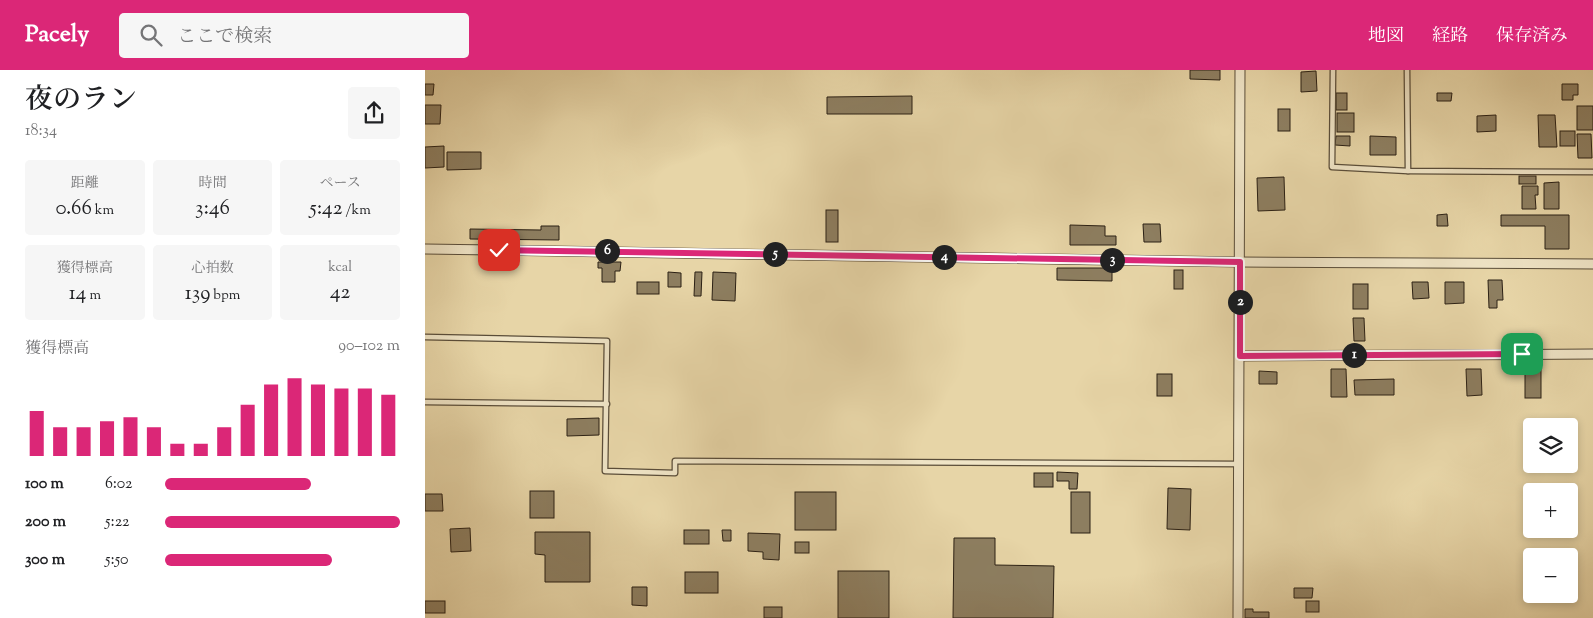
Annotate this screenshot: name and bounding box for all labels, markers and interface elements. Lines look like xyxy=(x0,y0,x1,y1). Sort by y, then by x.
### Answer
search box xyxy=(119,13,469,58)
text: Pacely xyxy=(25,18,89,52)
icon: search xyxy=(137,21,165,49)
text: ここで検索 xyxy=(177,24,272,51)
text: 地図 xyxy=(1368,24,1404,50)
text: 経路 xyxy=(1432,24,1468,50)
text: 保存済み xyxy=(1496,24,1568,50)
text: 夜のラン xyxy=(25,81,137,121)
button: share xyxy=(348,87,400,139)
text: 18:34 xyxy=(25,120,57,143)
text: 距離 xyxy=(71,174,99,194)
text: 時間 xyxy=(198,174,226,194)
text: ペース xyxy=(320,174,361,194)
text: 0.66 xyxy=(56,194,92,224)
text: 3:46 xyxy=(195,194,230,224)
text: 5:42 xyxy=(309,194,343,224)
text: km xyxy=(92,201,114,221)
text: /km xyxy=(343,201,371,221)
pin xyxy=(478,229,520,271)
icon: check xyxy=(485,236,513,264)
pin: 6 xyxy=(595,238,619,264)
text: 6 xyxy=(604,241,611,261)
pin: 5 xyxy=(763,242,787,266)
text: 5 xyxy=(773,244,778,264)
pin: 4 xyxy=(931,244,957,270)
text: 4 xyxy=(941,247,948,267)
pin: 3 xyxy=(1099,248,1125,272)
text: 3 xyxy=(1110,250,1115,270)
text: kcal xyxy=(328,258,352,278)
text: 獲得標高 xyxy=(57,259,113,279)
text: 心拍数 xyxy=(191,259,233,279)
text: 42 xyxy=(330,278,350,308)
text: 14 xyxy=(69,279,86,309)
text: 139 xyxy=(185,279,210,309)
text: m xyxy=(86,286,101,306)
text: bpm xyxy=(210,286,240,306)
pin: 2 xyxy=(1227,290,1253,314)
text: 2 xyxy=(1237,292,1244,312)
pin xyxy=(1501,333,1543,375)
text: 90–102 m xyxy=(338,335,400,358)
text: 獲得標高 xyxy=(25,338,89,361)
icon: arrive xyxy=(1508,340,1536,368)
pin: 1 xyxy=(1341,342,1367,368)
text: 1 xyxy=(1352,345,1357,365)
map controls xyxy=(1523,418,1578,603)
button: layers xyxy=(1523,418,1578,473)
text: 100 m xyxy=(25,473,64,496)
text: 6:02 xyxy=(105,473,133,496)
button: + xyxy=(1523,483,1578,538)
text: 200 m xyxy=(25,511,66,534)
text: 5:22 xyxy=(105,511,130,534)
button: − xyxy=(1523,548,1578,603)
text: 300 m xyxy=(25,549,65,572)
text: 5:50 xyxy=(105,549,129,572)

